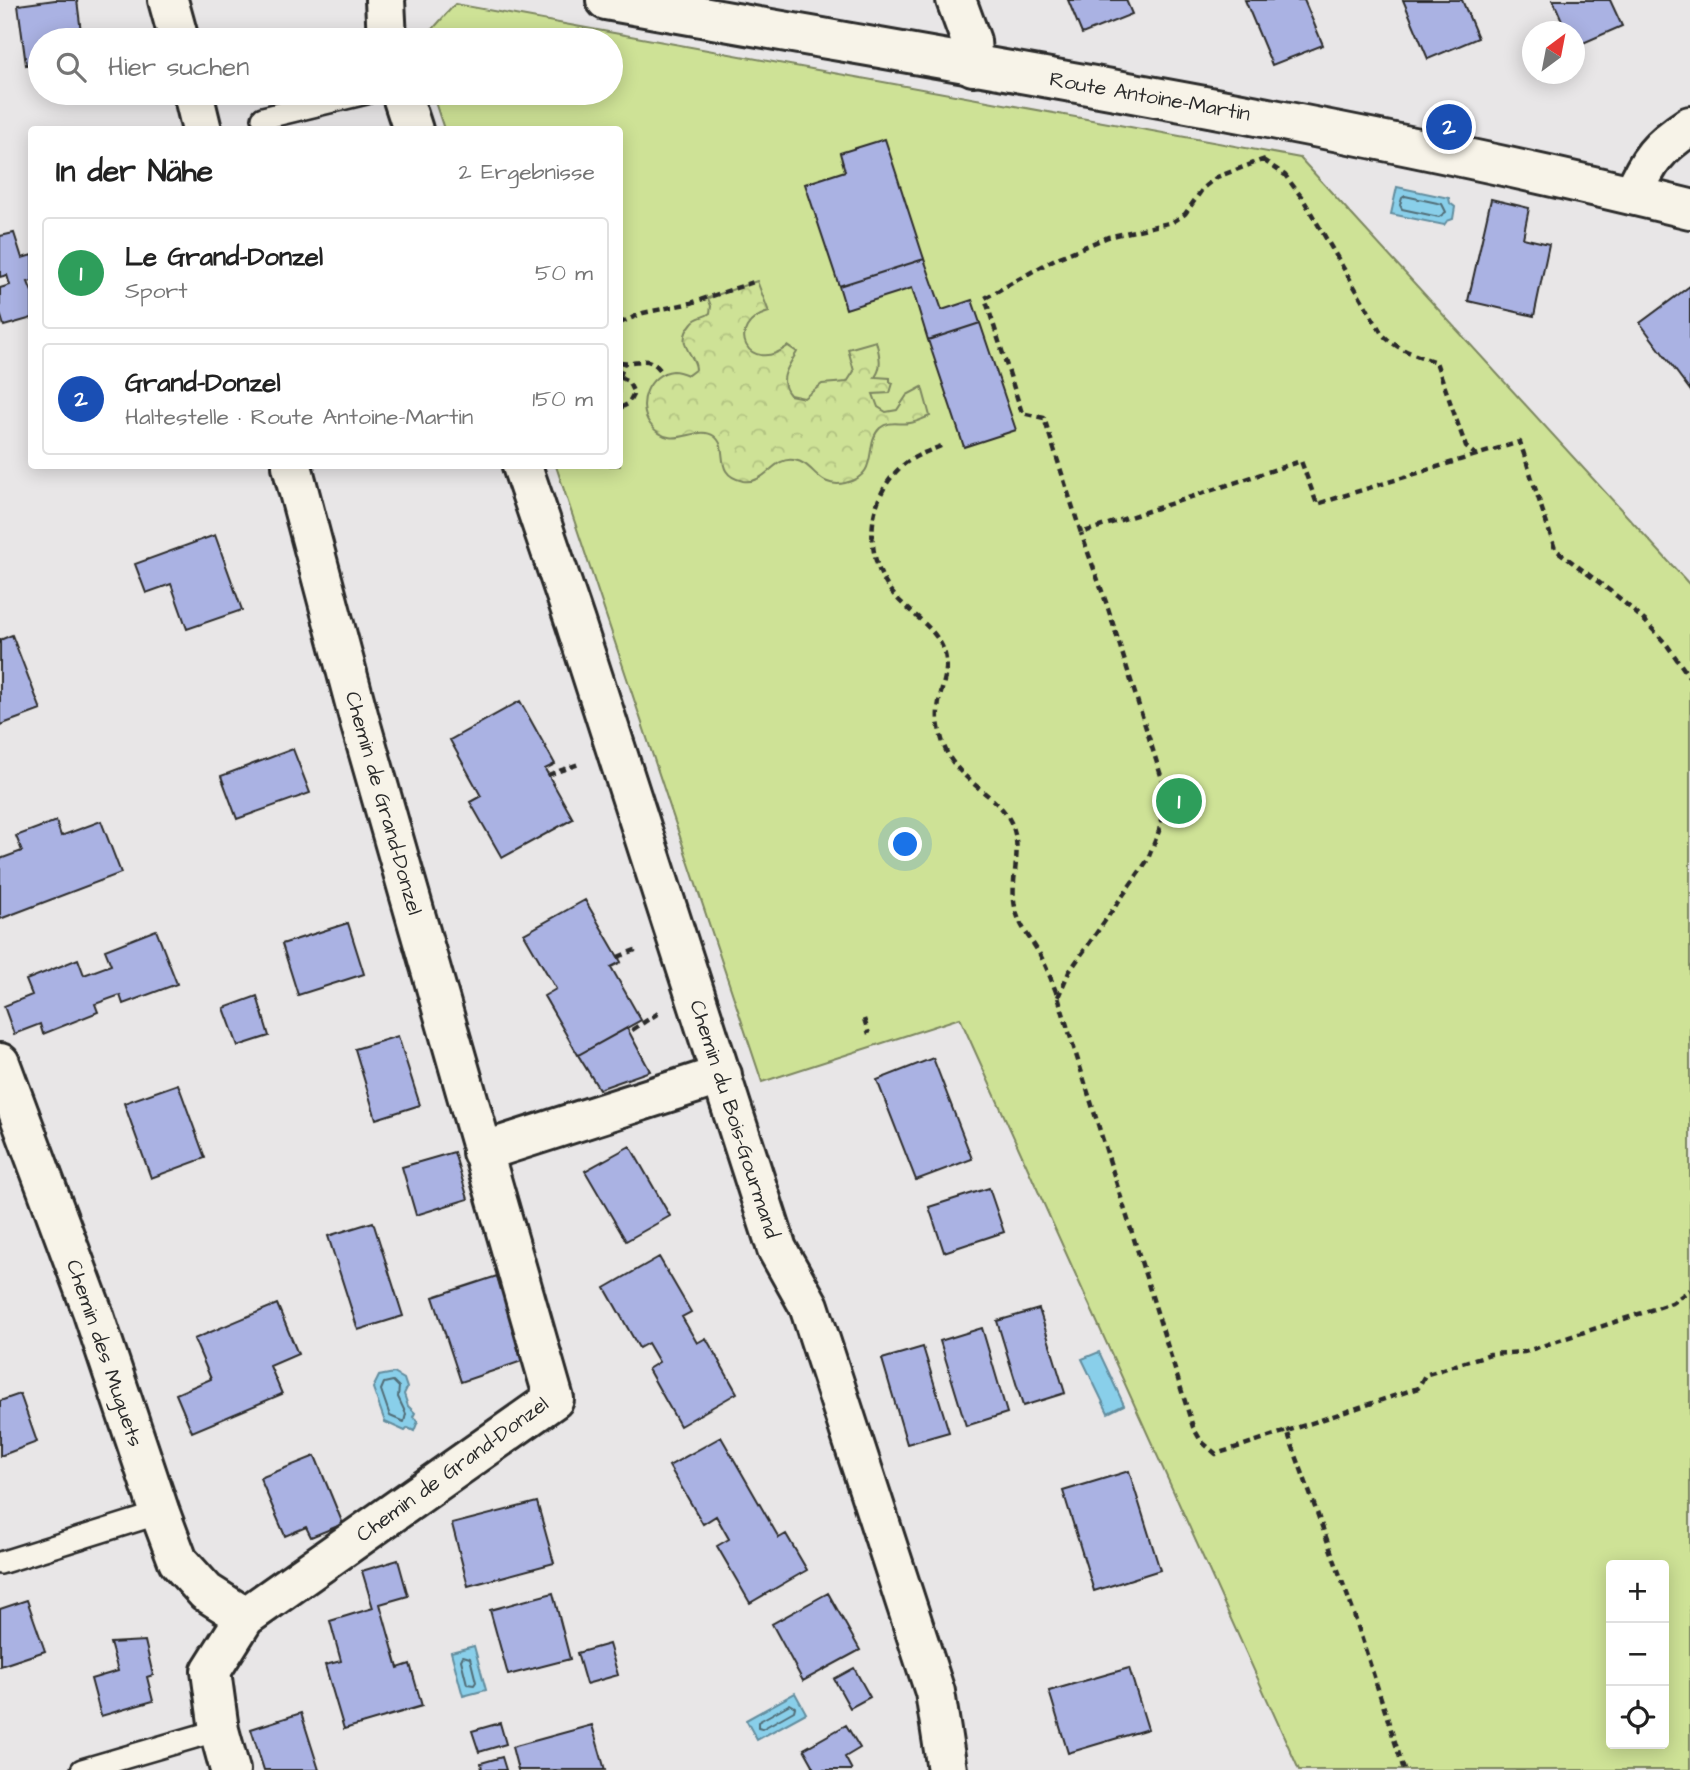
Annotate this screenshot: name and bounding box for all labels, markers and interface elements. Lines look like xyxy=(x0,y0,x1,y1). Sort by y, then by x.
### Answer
north arrow xyxy=(1522,21,1585,84)
search box xyxy=(28,28,623,105)
icon: search xyxy=(52,48,90,86)
text: Hier suchen xyxy=(108,49,249,85)
street label: Route Antoine-Martin xyxy=(1047,65,1253,128)
pin: 2 xyxy=(1426,101,1472,153)
text: In der Nähe xyxy=(56,151,213,193)
text: 2 Ergebnisse xyxy=(459,156,595,188)
text: Le Grand-Donzel xyxy=(125,239,323,275)
text: 1 xyxy=(80,257,82,289)
text: 50 m xyxy=(535,257,593,289)
text: Sport xyxy=(125,275,188,307)
text: Grand-Donzel xyxy=(125,365,281,401)
text: 2 xyxy=(74,383,88,415)
text: 150 m xyxy=(532,383,593,415)
text: Haltestelle · Route Antoine-Martin xyxy=(125,401,473,433)
street label: Chemin de Grand-Donzel xyxy=(338,688,429,918)
pin: 1 xyxy=(1156,775,1202,827)
your location xyxy=(888,827,922,861)
street label: Chemin du Bois-Gourmand xyxy=(682,996,787,1242)
street label: Chemin des Muguets xyxy=(57,1256,150,1451)
street label: Chemin de Grand-Donzel xyxy=(350,1390,554,1549)
map controls xyxy=(1606,1560,1669,1749)
button: + xyxy=(1606,1560,1669,1623)
button: − xyxy=(1606,1623,1669,1686)
button: locate xyxy=(1606,1686,1669,1749)

